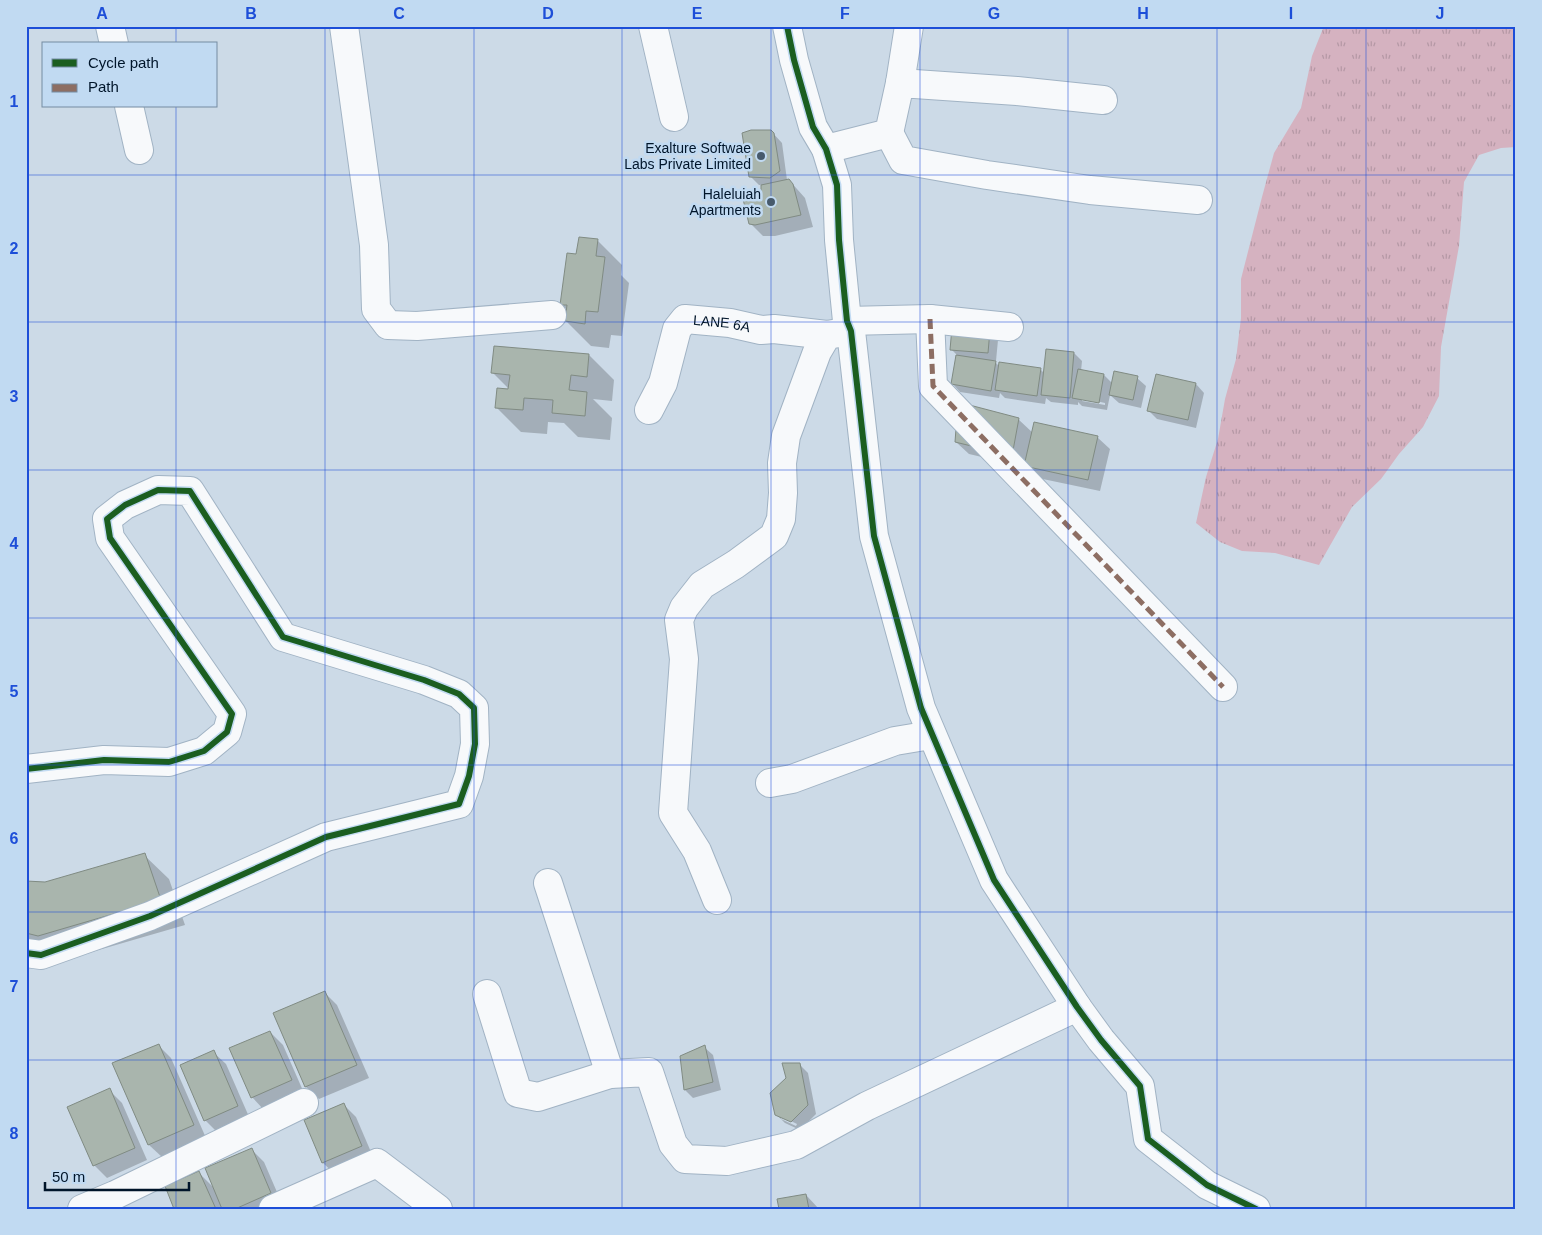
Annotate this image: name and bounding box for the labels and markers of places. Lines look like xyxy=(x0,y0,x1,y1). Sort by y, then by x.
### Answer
place label: Exalture Softwae Labs Private Limited xyxy=(624,140,751,172)
marker: Exalture Softwae Labs Private Limited xyxy=(755,150,767,162)
place label: Haleluiah Apartments xyxy=(689,186,761,218)
marker: Haleluiah Apartments xyxy=(765,196,777,208)

